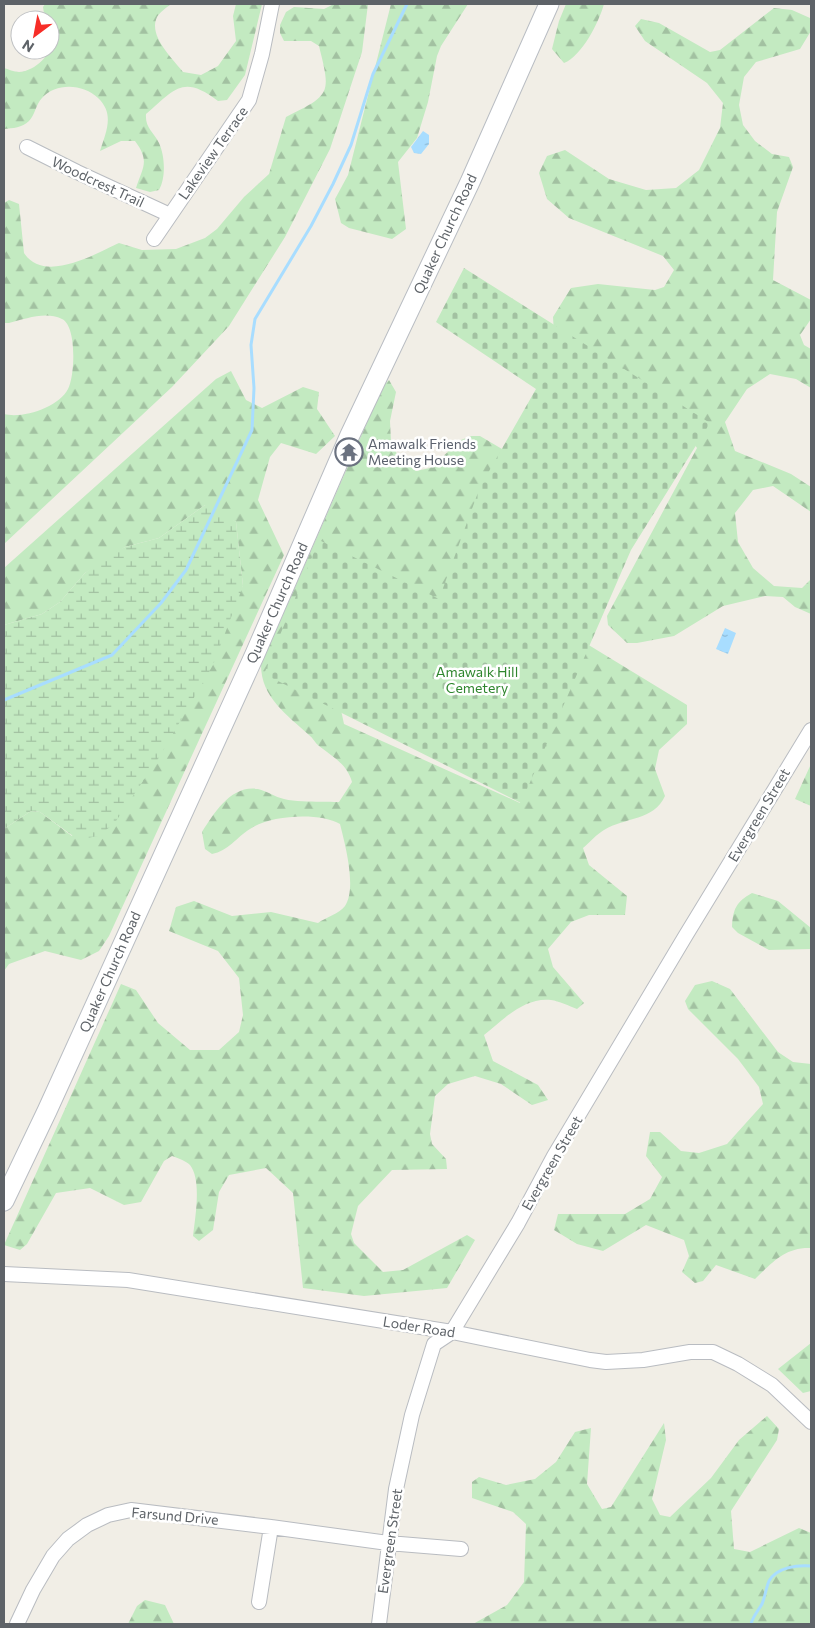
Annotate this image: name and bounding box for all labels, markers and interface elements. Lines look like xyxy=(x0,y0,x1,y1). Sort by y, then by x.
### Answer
north arrow xyxy=(10,10,60,60)
text: N xyxy=(19,36,37,56)
street label: Lakeview Terrace xyxy=(174,103,251,203)
street label: Woodcrest Trail xyxy=(49,153,147,210)
street label: Quaker Church Road xyxy=(409,171,480,297)
place label: Amawalk Friends Meeting House xyxy=(368,435,476,468)
temple icon: Amawalk Friends Meeting House xyxy=(334,437,364,467)
street label: Quaker Church Road xyxy=(242,540,311,666)
park label: Amawalk Hill Cemetery xyxy=(436,663,518,696)
street label: Evergreen Street xyxy=(724,765,793,865)
street label: Quaker Church Road xyxy=(75,909,144,1035)
street label: Evergreen Street xyxy=(518,1112,586,1213)
street label: Loder Road xyxy=(382,1312,456,1341)
street label: Evergreen Street xyxy=(374,1487,405,1595)
street label: Farsund Drive xyxy=(131,1503,219,1528)

